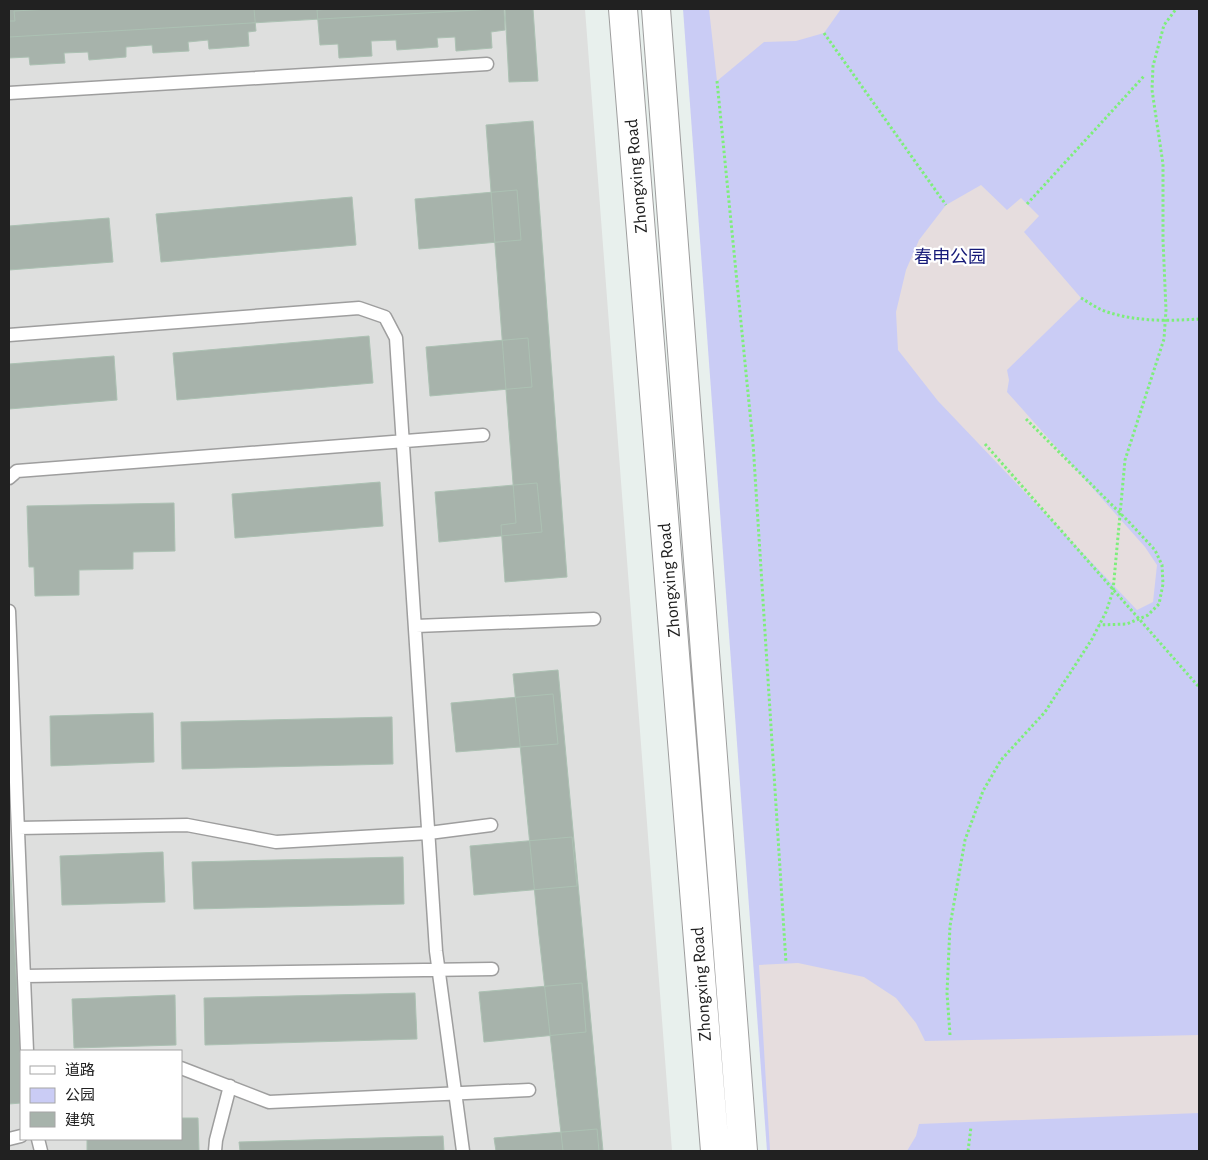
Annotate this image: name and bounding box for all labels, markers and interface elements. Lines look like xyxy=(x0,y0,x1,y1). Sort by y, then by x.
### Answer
street label: Zhongxing Road xyxy=(623,118,651,234)
park label: 春申公园 xyxy=(914,247,986,267)
street label: Zhongxing Road xyxy=(656,522,684,638)
street label: Zhongxing Road xyxy=(689,926,715,1042)
legend xyxy=(20,1050,182,1140)
text: 道路 xyxy=(65,1062,95,1078)
text: 公园 xyxy=(65,1087,95,1103)
text: 建筑 xyxy=(65,1112,95,1128)

